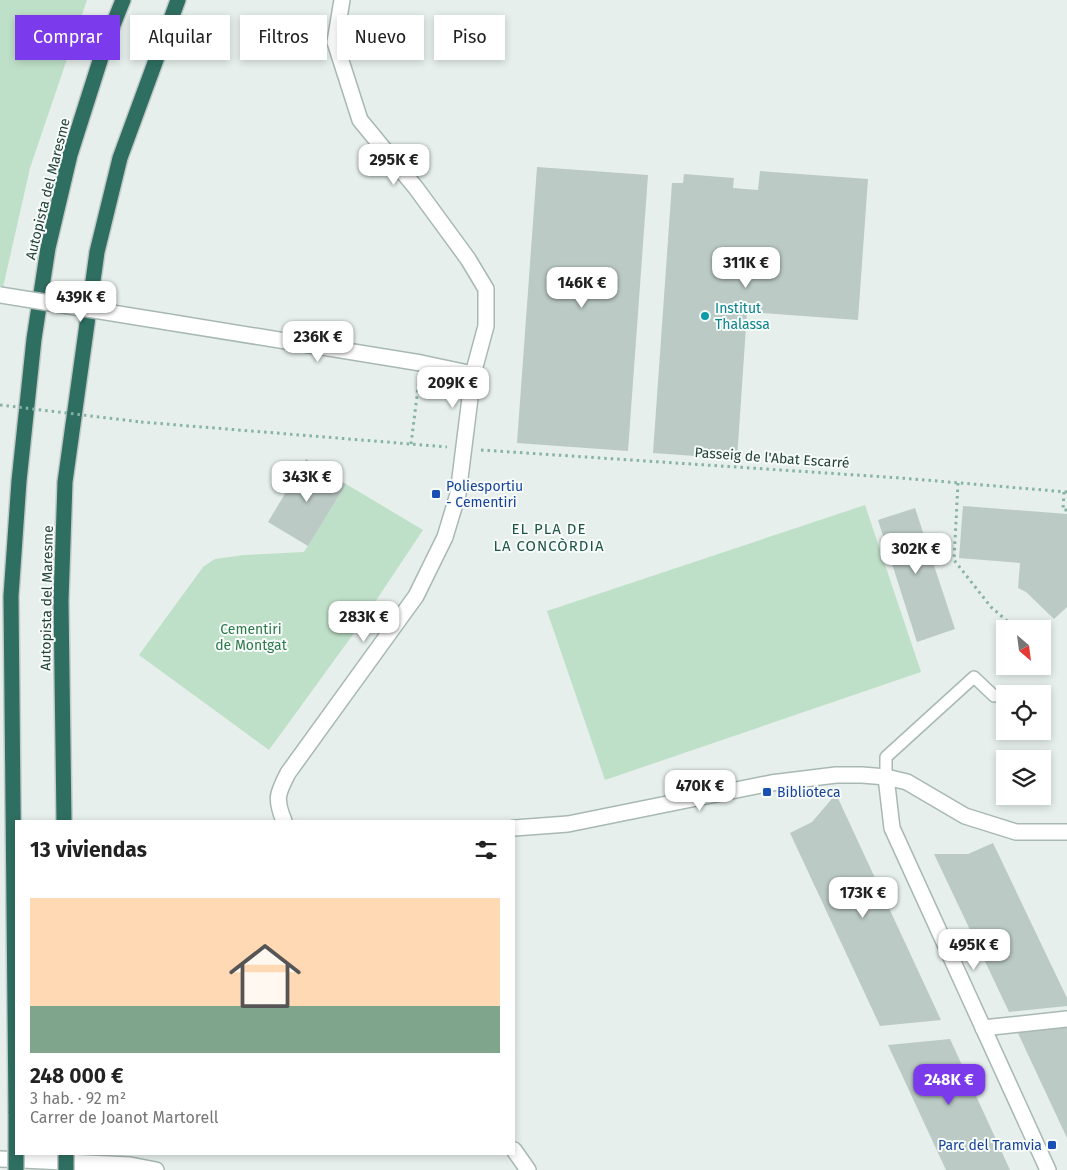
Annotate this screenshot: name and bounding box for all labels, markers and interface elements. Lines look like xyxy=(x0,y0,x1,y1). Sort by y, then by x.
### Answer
chip: Comprar xyxy=(15,15,120,60)
chip: Alquilar xyxy=(130,15,230,60)
chip: Filtros xyxy=(240,15,327,60)
chip: Nuevo xyxy=(337,15,424,60)
chip: Piso xyxy=(434,15,505,60)
street label: Autopista del Maresme xyxy=(22,116,74,262)
pin: 295K € xyxy=(353,144,435,186)
text: 295K € xyxy=(369,150,419,169)
pin: 311K € xyxy=(705,246,787,289)
text: 311K € xyxy=(723,253,769,272)
pin: 146K € xyxy=(541,266,623,309)
text: 146K € xyxy=(558,273,606,292)
pin: 439K € xyxy=(40,280,122,323)
text: 439K € xyxy=(56,287,106,306)
place label: Institut Thalassa xyxy=(715,300,770,333)
marker: Institut Thalassa xyxy=(699,310,711,322)
pin: 236K € xyxy=(277,320,359,363)
text: 236K € xyxy=(294,327,342,346)
pin: 209K € xyxy=(412,366,494,409)
text: 209K € xyxy=(428,373,478,392)
street label: Passeig de l'Abat Escarré xyxy=(694,444,850,472)
pin: 343K € xyxy=(266,460,348,503)
text: 343K € xyxy=(283,467,331,486)
place label: Poliesportiu - Cementiri xyxy=(446,478,523,511)
marker: Poliesportiu - Cementiri xyxy=(430,488,442,500)
district label: EL PLA DE LA CONCÒRDIA xyxy=(493,520,605,555)
street label: Autopista del Maresme xyxy=(37,525,57,671)
pin: 302K € xyxy=(875,532,957,575)
text: 302K € xyxy=(891,539,941,558)
pin: 283K € xyxy=(323,600,405,643)
text: 283K € xyxy=(339,607,389,626)
north arrow xyxy=(996,620,1051,675)
map controls xyxy=(996,620,1051,805)
park label: Cementiri de Montgat xyxy=(215,621,288,654)
button: locate xyxy=(996,685,1051,740)
button: layers xyxy=(996,750,1051,805)
pin: 470K € xyxy=(659,770,741,812)
text: 470K € xyxy=(676,776,724,795)
place label: Biblioteca xyxy=(777,784,841,801)
marker: Biblioteca xyxy=(761,786,773,798)
icon: filters xyxy=(472,836,500,864)
text: 13 viviendas xyxy=(30,837,147,863)
pin: 173K € xyxy=(822,876,904,919)
text: 173K € xyxy=(840,883,886,902)
pin: 495K € xyxy=(933,928,1015,971)
icon: home xyxy=(220,931,310,1021)
text: 495K € xyxy=(949,935,999,954)
text: 248 000 € xyxy=(30,1063,124,1089)
pin: 248K € xyxy=(908,1064,990,1106)
text: 248K € xyxy=(924,1070,974,1089)
text: 3 hab. · 92 m² xyxy=(30,1089,126,1108)
text: Carrer de Joanot Martorell xyxy=(30,1108,219,1127)
place label: Parc del Tramvia xyxy=(938,1137,1042,1154)
marker: Parc del Tramvia xyxy=(1046,1139,1058,1151)

